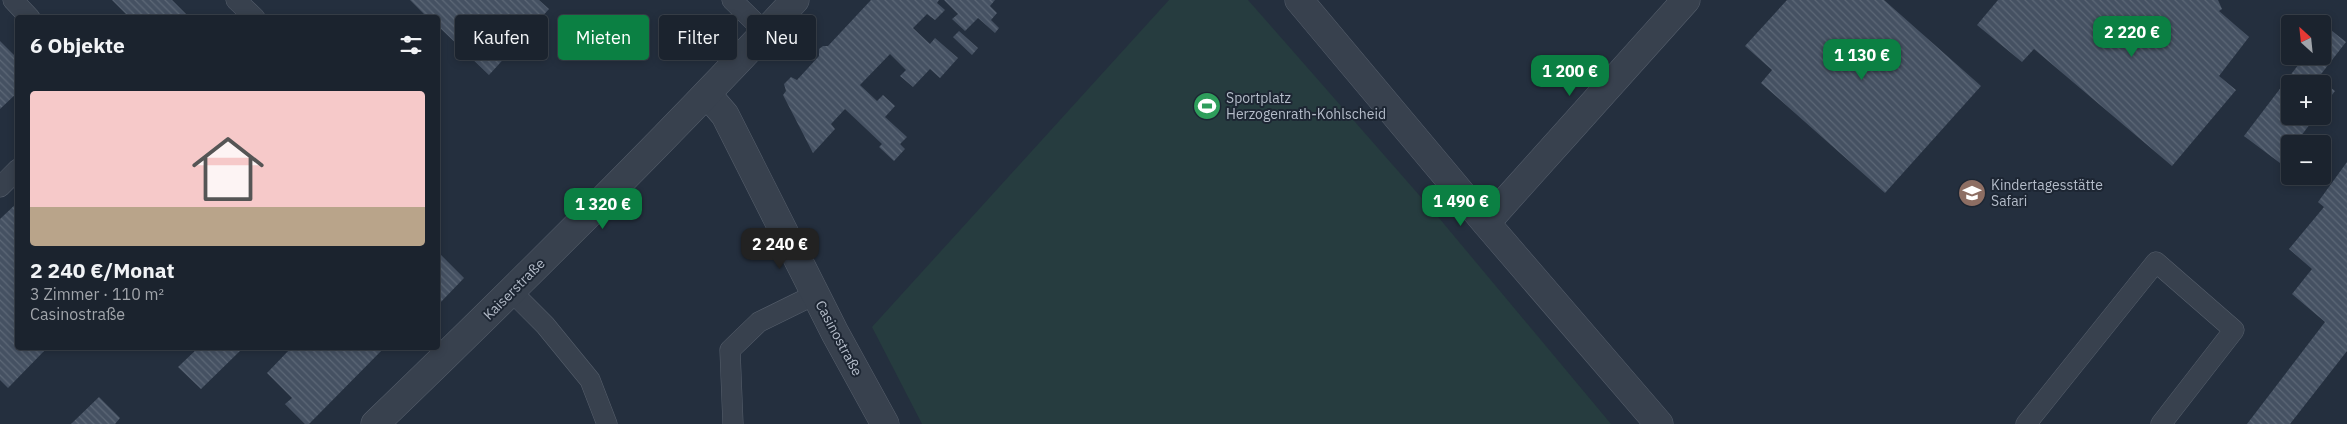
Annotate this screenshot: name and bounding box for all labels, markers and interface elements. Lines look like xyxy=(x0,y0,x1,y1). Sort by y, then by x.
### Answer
chip: Kaufen xyxy=(455,15,548,60)
chip: Mieten xyxy=(558,15,649,60)
chip: Filter xyxy=(659,15,737,60)
chip: Neu xyxy=(747,15,816,60)
pin: 2 220 € xyxy=(2086,15,2178,58)
north arrow xyxy=(2281,15,2331,65)
map controls xyxy=(2281,15,2331,185)
text: 2 220 € xyxy=(2104,22,2160,42)
text: 6 Objekte xyxy=(30,31,125,59)
icon: filters xyxy=(397,31,425,59)
pin: 1 130 € xyxy=(1816,38,1908,81)
text: 1 130 € xyxy=(1834,45,1890,65)
pin: 1 200 € xyxy=(1524,54,1616,97)
text: 1 200 € xyxy=(1542,61,1598,81)
button: + xyxy=(2281,75,2331,125)
place label: Sportplatz Herzogenrath-Kohlscheid xyxy=(1226,89,1386,123)
sports icon: Sportplatz Herzogenrath-Kohlscheid xyxy=(1192,91,1222,121)
icon: home xyxy=(183,124,273,214)
button: − xyxy=(2281,135,2331,185)
place label: Kindertagesstätte Safari xyxy=(1991,176,2103,210)
school or university icon: Kindertagesstätte Safari xyxy=(1957,178,1987,208)
pin: 1 490 € xyxy=(1415,184,1507,227)
pin: 1 320 € xyxy=(557,188,649,230)
text: 1 490 € xyxy=(1433,191,1489,211)
text: 1 320 € xyxy=(575,194,631,214)
pin: 2 240 € xyxy=(734,228,826,270)
text: 2 240 € xyxy=(752,234,808,254)
street label: Kaiserstraße xyxy=(479,254,549,324)
text: 2 240 €/Monat xyxy=(30,256,175,284)
text: 3 Zimmer · 110 m² xyxy=(30,284,164,304)
street label: Casinostraße xyxy=(812,297,867,379)
text: Casinostraße xyxy=(30,304,125,324)

